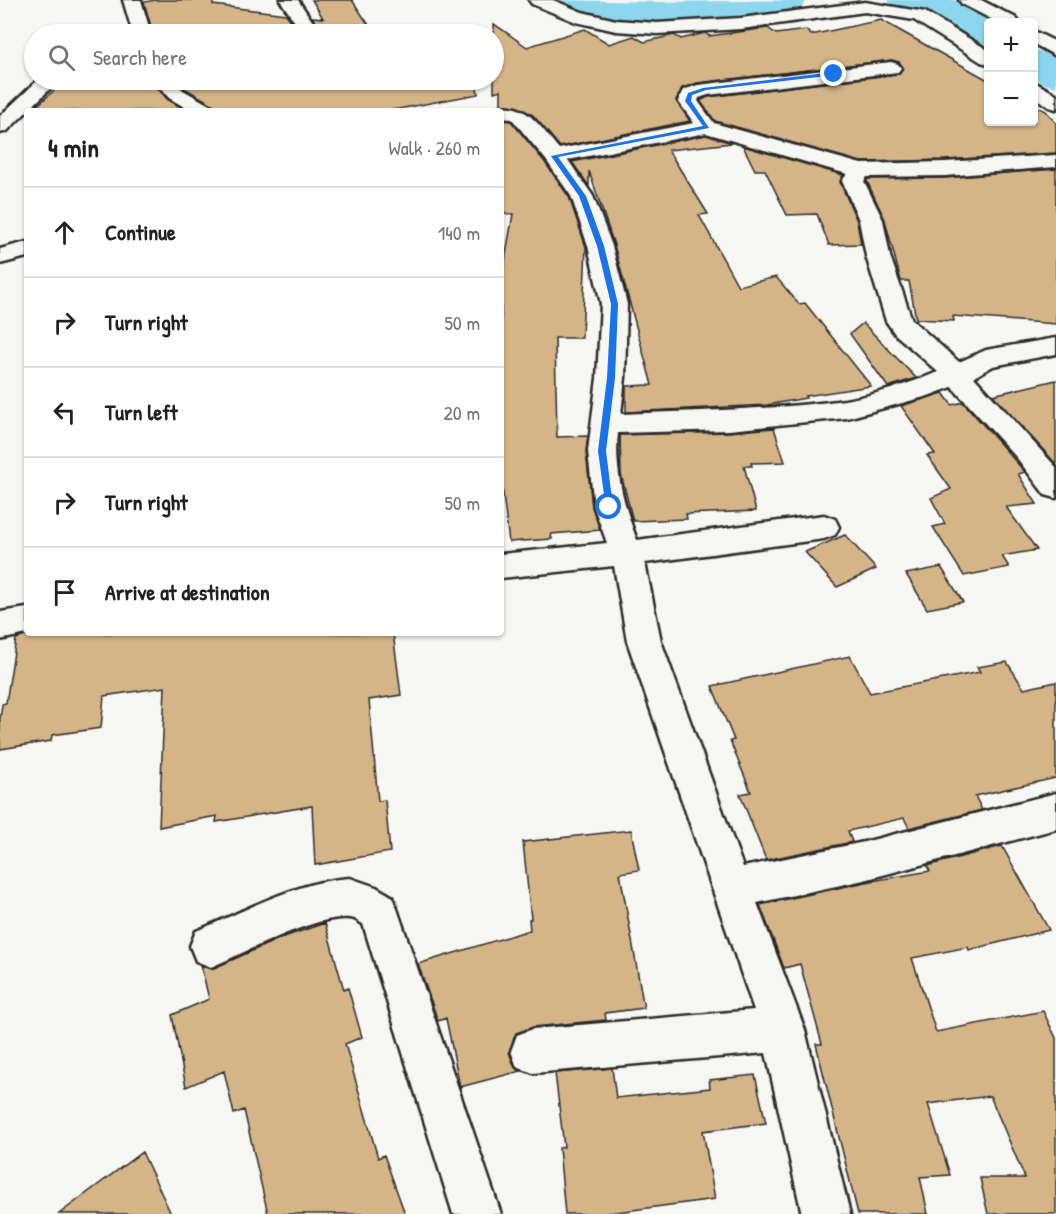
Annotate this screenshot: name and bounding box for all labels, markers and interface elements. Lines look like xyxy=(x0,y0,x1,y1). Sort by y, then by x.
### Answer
map controls xyxy=(984,18,1038,126)
button: + xyxy=(984,18,1038,72)
search box xyxy=(24,24,504,90)
icon: search xyxy=(45,41,78,74)
text: Search here xyxy=(93,42,187,72)
route end xyxy=(820,60,846,86)
button: − xyxy=(984,72,1038,126)
text: 4 min xyxy=(48,130,99,165)
text: Walk · 260 m xyxy=(389,134,480,161)
icon: ahead xyxy=(48,216,81,249)
text: Continue xyxy=(105,217,176,247)
text: 140 m xyxy=(438,219,480,246)
icon: right xyxy=(48,306,81,339)
text: Turn right xyxy=(105,307,188,337)
text: 50 m xyxy=(444,309,480,336)
icon: left xyxy=(48,396,81,429)
text: Turn left xyxy=(105,397,178,427)
text: 20 m xyxy=(443,399,480,426)
icon: right xyxy=(48,486,81,519)
text: Turn right xyxy=(105,487,188,517)
text: 50 m xyxy=(444,489,480,516)
route start xyxy=(595,493,621,519)
icon: arrive xyxy=(48,576,81,609)
text: Arrive at destination xyxy=(105,577,270,607)

